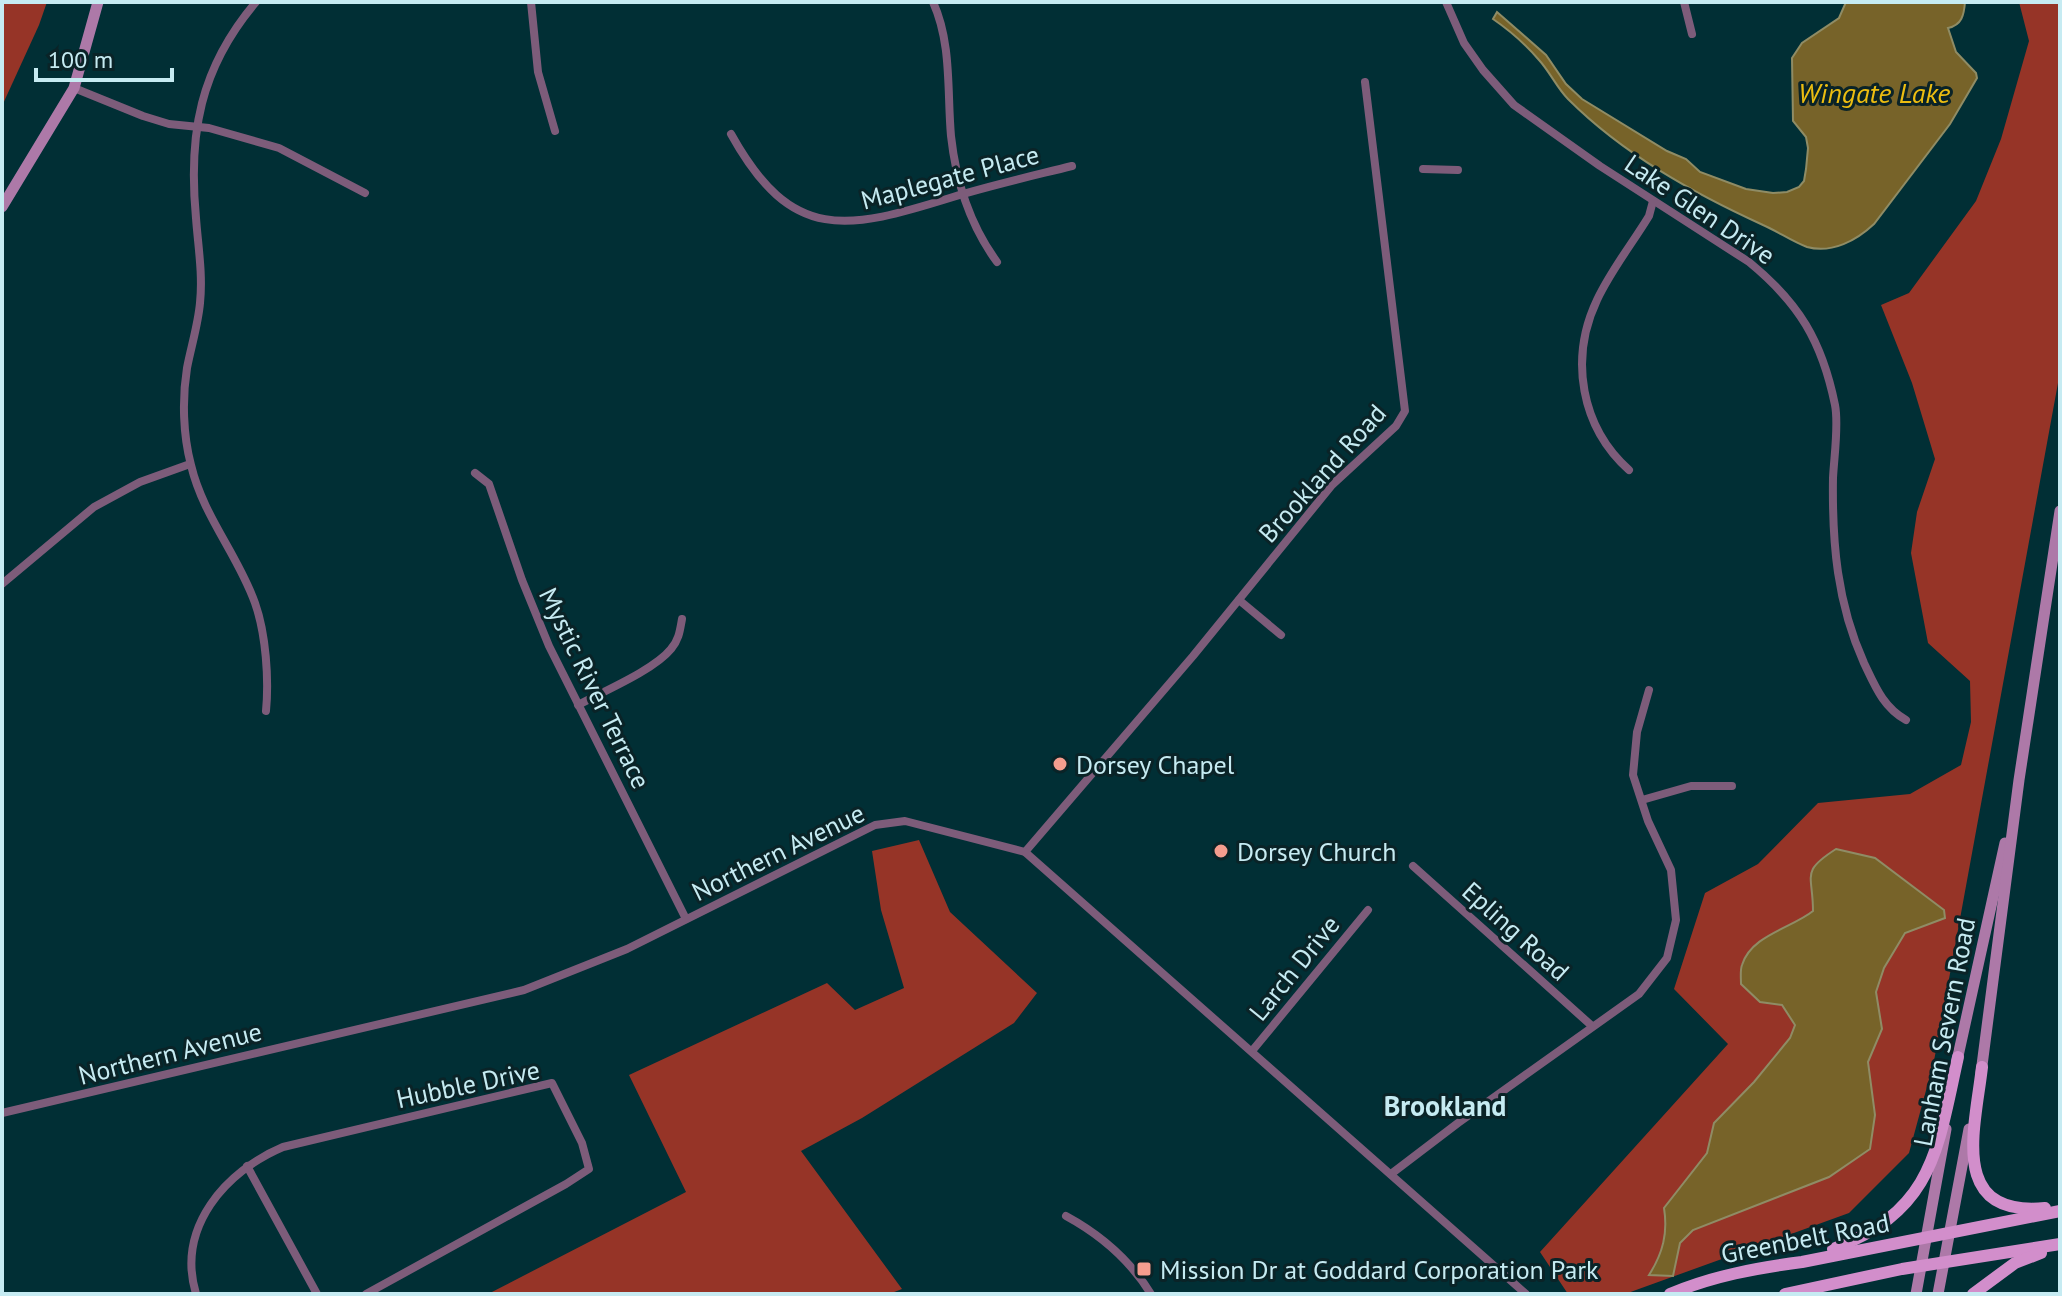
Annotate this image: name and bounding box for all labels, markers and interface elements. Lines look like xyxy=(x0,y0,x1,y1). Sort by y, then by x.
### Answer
scale bar xyxy=(36,32,172,82)
text: 100 m xyxy=(48,44,113,75)
water label: Wingate Lake xyxy=(1798,74,1950,111)
street label: Maplegate Place xyxy=(857,137,1043,217)
street label: Lake Glen Drive xyxy=(1619,147,1781,271)
street label: Brookland Road xyxy=(1251,397,1393,549)
street label: Mystic River Terrace xyxy=(532,582,658,794)
place label: Dorsey Chapel xyxy=(1076,748,1235,781)
marker: Dorsey Chapel xyxy=(1051,755,1069,773)
street label: Northern Avenue xyxy=(686,796,870,908)
place label: Dorsey Church xyxy=(1237,835,1396,868)
marker: Dorsey Church xyxy=(1212,842,1230,860)
street label: Epling Road xyxy=(1456,874,1576,988)
street label: Larch Drive xyxy=(1242,909,1346,1027)
street label: Lanham Severn Road xyxy=(1906,915,1982,1149)
street label: Northern Avenue xyxy=(75,1014,265,1092)
street label: Hubble Drive xyxy=(393,1053,543,1115)
district label: Brookland xyxy=(1384,1087,1506,1124)
street label: Greenbelt Road xyxy=(1718,1206,1892,1270)
place label: Mission Dr at Goddard Corporation Park xyxy=(1160,1253,1599,1286)
marker: Mission Dr at Goddard Corporation Park xyxy=(1135,1260,1153,1278)

